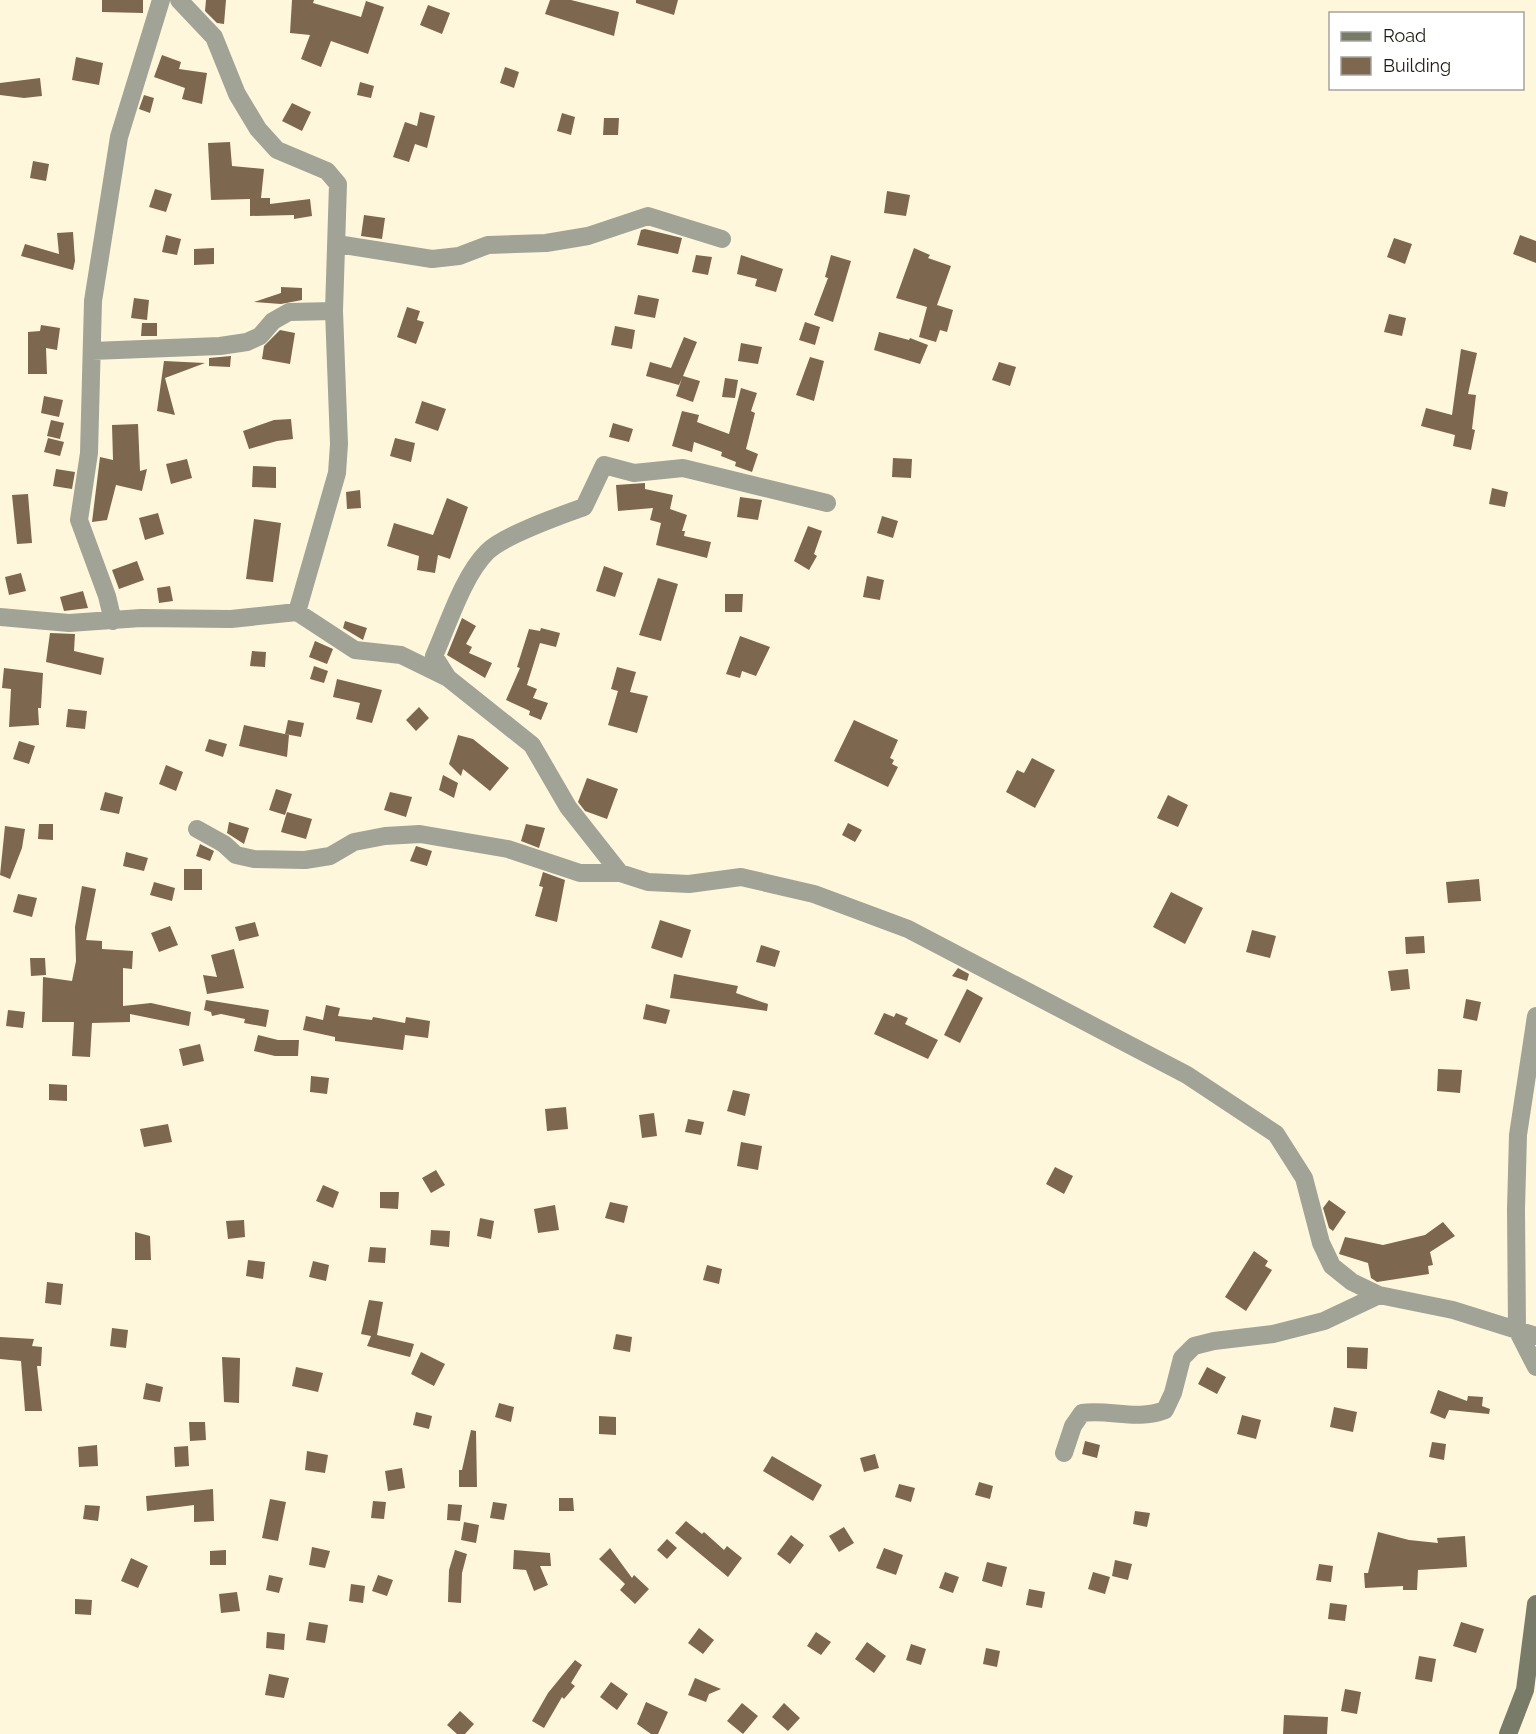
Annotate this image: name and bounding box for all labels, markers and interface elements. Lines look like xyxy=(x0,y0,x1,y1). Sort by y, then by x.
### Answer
legend xyxy=(1329,12,1524,90)
text: Road xyxy=(1383,25,1426,46)
text: Building xyxy=(1383,55,1451,76)

